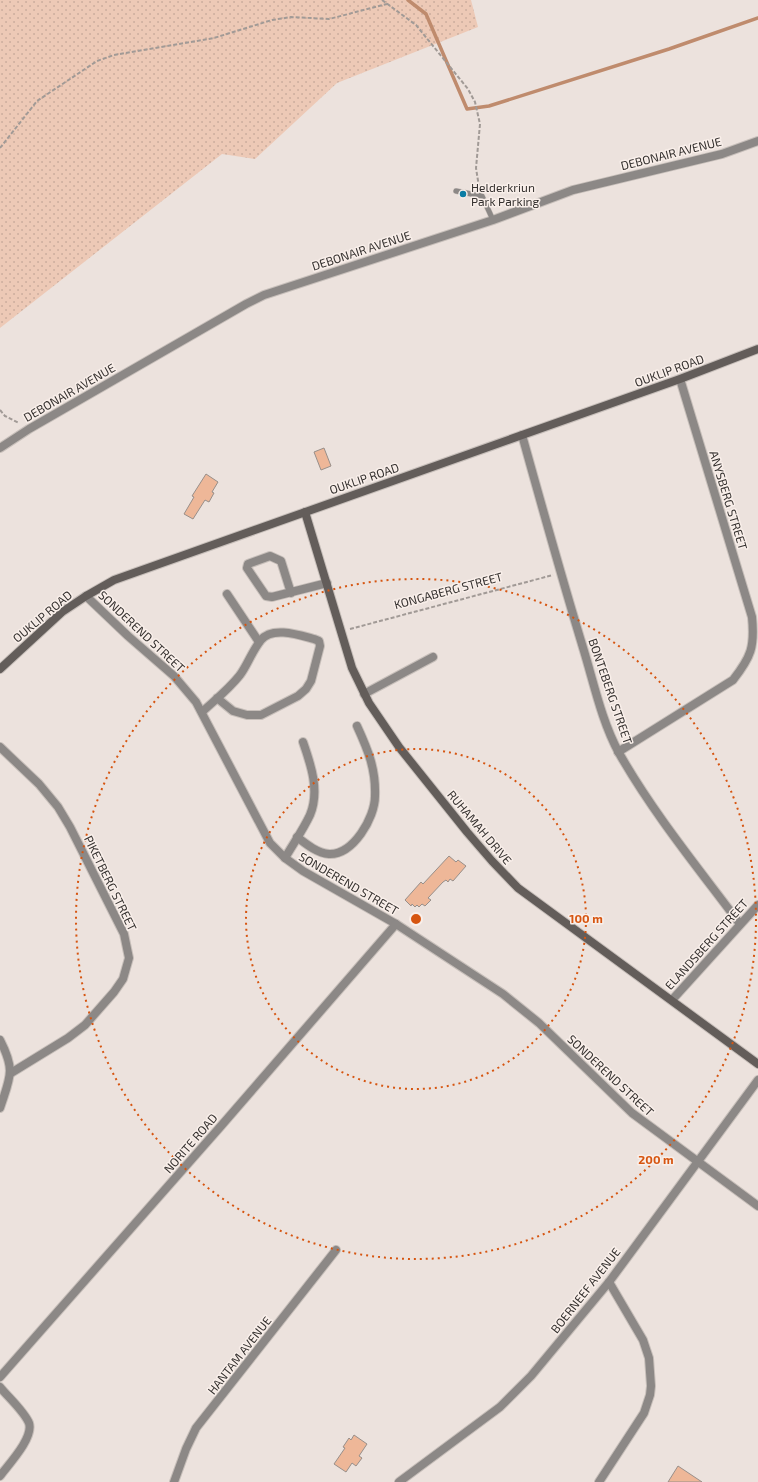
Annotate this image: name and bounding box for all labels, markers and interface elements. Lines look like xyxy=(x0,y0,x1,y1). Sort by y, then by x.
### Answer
street label: DEBONAIR AVENUE xyxy=(619,134,723,172)
place label: Helderkriun Park Parking xyxy=(471,180,540,208)
marker: Helderkriun Park Parking xyxy=(458,189,468,199)
street label: DEBONAIR AVENUE xyxy=(310,227,413,273)
street label: OUKLIP ROAD xyxy=(632,351,706,389)
street label: DEBONAIR AVENUE xyxy=(21,360,117,424)
street label: ANYSBERG STREET xyxy=(707,449,751,551)
street label: OUKLIP ROAD xyxy=(327,460,401,496)
street label: KONGABERG STREET xyxy=(392,569,504,611)
street label: OUKLIP ROAD xyxy=(10,587,74,645)
street label: SONDEREND STREET xyxy=(96,587,188,675)
street label: BONTEBERG STREET xyxy=(586,636,636,746)
street label: RUHAMAH DRIVE xyxy=(445,787,515,867)
street label: PIKETBERG STREET xyxy=(82,833,140,933)
street label: SONDEREND STREET xyxy=(297,849,401,917)
street label: ELANDSBERG STREET xyxy=(662,896,750,992)
text: 100 m xyxy=(569,911,603,925)
centre of rings xyxy=(409,912,423,926)
street label: SONDEREND STREET xyxy=(565,1031,657,1119)
street label: NORITE ROAD xyxy=(160,1110,220,1176)
text: 200 m xyxy=(638,1152,674,1166)
street label: BOERNEEF AVENUE xyxy=(547,1244,623,1335)
street label: HANTAM AVENUE xyxy=(204,1313,274,1397)

